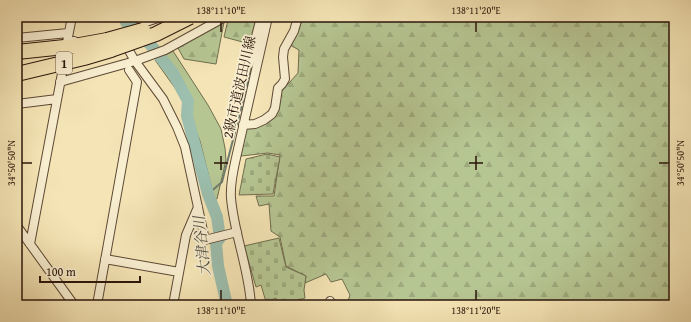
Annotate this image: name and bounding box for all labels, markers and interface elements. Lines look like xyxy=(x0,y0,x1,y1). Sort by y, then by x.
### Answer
text: 138°11'10"E xyxy=(196,3,246,18)
text: 138°11'20"E xyxy=(451,3,501,18)
street label: 2級市道波田川線 xyxy=(217,34,261,140)
road number: 1 xyxy=(56,52,72,74)
text: 34°50'50"N xyxy=(4,140,19,186)
text: 34°50'50"N xyxy=(673,140,688,186)
water label: 大津谷川 xyxy=(188,213,215,277)
scale bar xyxy=(40,258,140,284)
text: 100 m xyxy=(46,263,76,280)
text: 138°11'10"E xyxy=(196,303,246,318)
text: 138°11'20"E xyxy=(451,303,501,318)

